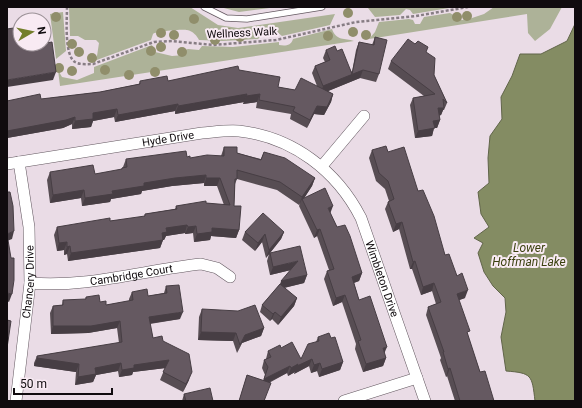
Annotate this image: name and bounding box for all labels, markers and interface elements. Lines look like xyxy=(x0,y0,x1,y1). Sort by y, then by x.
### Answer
north arrow xyxy=(12,12,52,52)
street label: Wellness Walk xyxy=(206,25,278,41)
text: N xyxy=(34,26,48,36)
street label: Hyde Drive xyxy=(141,128,195,149)
street label: Wimbleton Drive xyxy=(363,239,402,319)
water label: Lower Hoffman Lake xyxy=(492,241,566,269)
street label: Chancery Drive xyxy=(19,245,37,319)
street label: Cambridge Court xyxy=(89,261,174,288)
scale bar xyxy=(14,370,112,396)
text: 50 m xyxy=(20,377,47,391)

